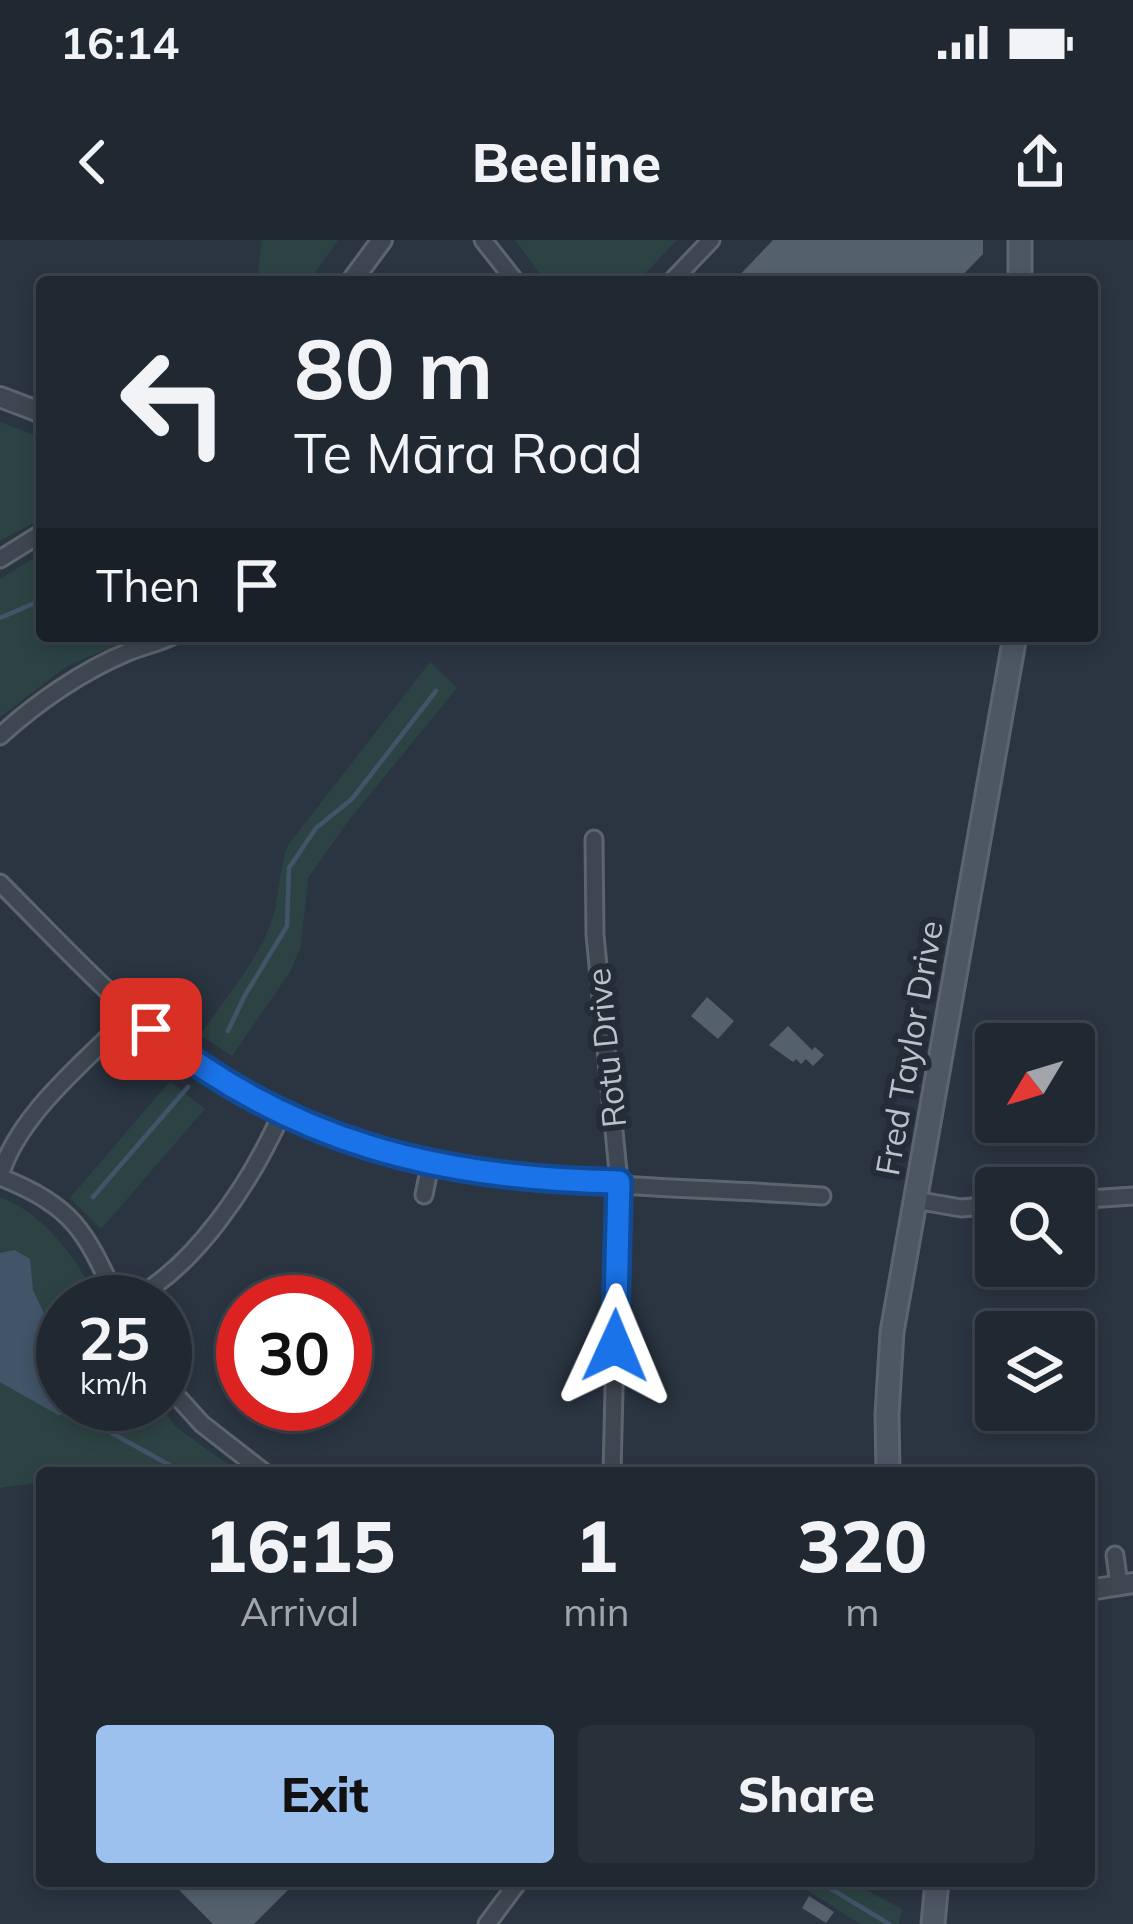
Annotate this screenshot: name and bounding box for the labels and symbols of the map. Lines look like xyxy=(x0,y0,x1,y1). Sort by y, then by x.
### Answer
street label: Fred Taylor Drive xyxy=(866,917,951,1178)
street label: Rotu Drive xyxy=(577,966,634,1130)
pin xyxy=(100,978,202,1080)
north arrow xyxy=(975,1023,1095,1143)
speed limit sign: 30 xyxy=(216,1275,372,1431)
position arrow xyxy=(552,1283,678,1409)

